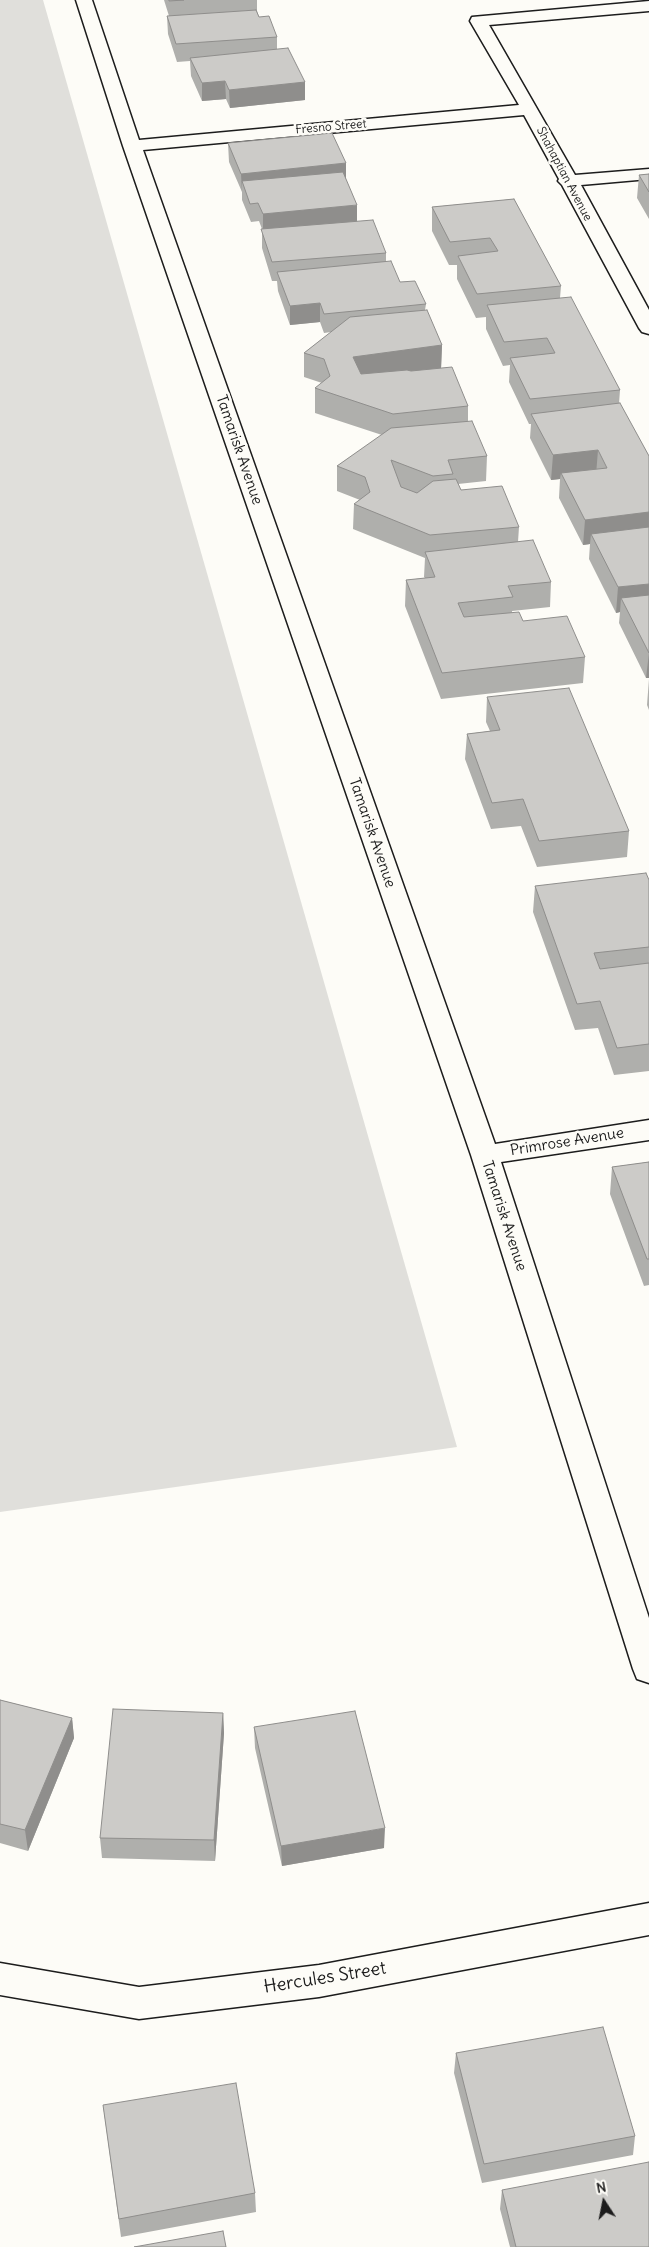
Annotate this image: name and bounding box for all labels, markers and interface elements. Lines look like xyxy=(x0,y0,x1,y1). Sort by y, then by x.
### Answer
street label: Fresno Street xyxy=(295,117,367,137)
street label: Shahaptian Avenue xyxy=(533,124,595,224)
street label: Tamarisk Avenue xyxy=(212,393,266,507)
street label: Tamarisk Avenue xyxy=(345,776,399,890)
street label: Primrose Avenue xyxy=(509,1124,625,1160)
street label: Tamarisk Avenue xyxy=(478,1159,530,1273)
street label: Hercules Street xyxy=(262,1958,388,1998)
north arrow xyxy=(579,2177,629,2227)
text: N xyxy=(595,2178,608,2197)

